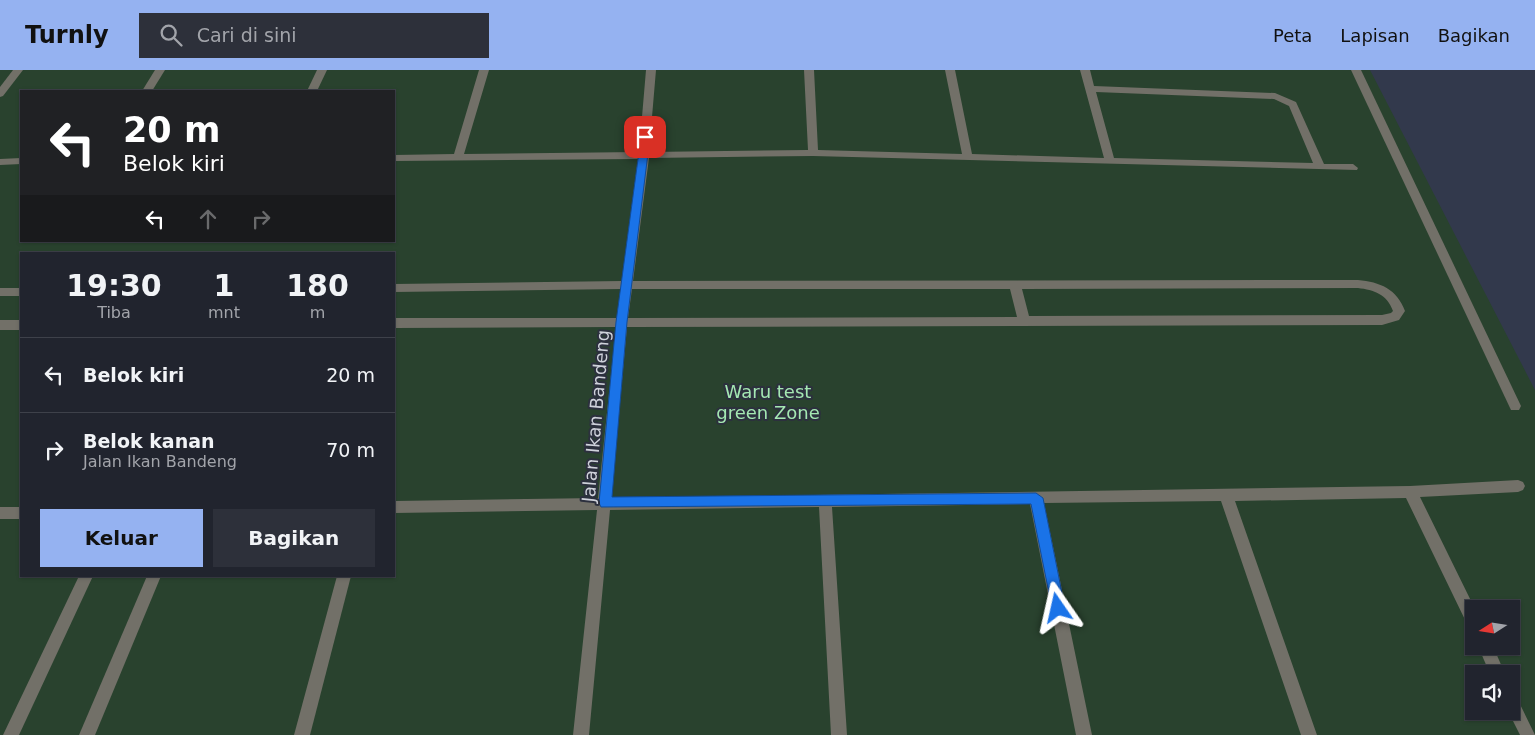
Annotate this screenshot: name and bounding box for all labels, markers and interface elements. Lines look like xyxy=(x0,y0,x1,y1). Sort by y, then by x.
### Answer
search box xyxy=(139,13,489,58)
text: Turnly xyxy=(25,21,109,49)
icon: search xyxy=(157,21,185,49)
text: Cari di sini xyxy=(197,24,297,46)
text: Peta xyxy=(1273,25,1312,46)
text: Lapisan xyxy=(1340,25,1410,46)
text: Bagikan xyxy=(1438,25,1510,46)
icon: left xyxy=(40,110,105,175)
text: 20 m xyxy=(123,110,220,150)
pin xyxy=(624,116,666,158)
icon: arrive xyxy=(631,123,659,151)
text: Belok kiri xyxy=(123,151,225,176)
icon: left xyxy=(141,205,169,233)
icon: ahead xyxy=(194,205,222,233)
icon: right xyxy=(247,205,275,233)
text: 19:30 xyxy=(66,268,162,303)
text: 1 xyxy=(214,268,234,303)
text: 180 xyxy=(286,268,349,303)
text: Tiba xyxy=(97,303,131,322)
text: mnt xyxy=(208,303,240,322)
text: m xyxy=(310,303,325,322)
street label: Jalan Ikan Bandeng xyxy=(577,329,614,504)
icon: left xyxy=(40,361,68,389)
text: Belok kiri xyxy=(83,364,184,386)
text: 20 m xyxy=(326,364,375,386)
park label: Waru test green Zone xyxy=(716,381,820,423)
text: Belok kanan xyxy=(83,430,215,452)
icon: right xyxy=(40,436,68,464)
text: 70 m xyxy=(326,439,375,461)
text: Jalan Ikan Bandeng xyxy=(83,452,237,471)
button: Keluar xyxy=(40,509,203,567)
button: Bagikan xyxy=(213,509,375,567)
position arrow xyxy=(1031,581,1083,633)
north arrow xyxy=(1465,600,1520,655)
map controls xyxy=(1465,600,1520,720)
button: sound xyxy=(1465,665,1520,720)

